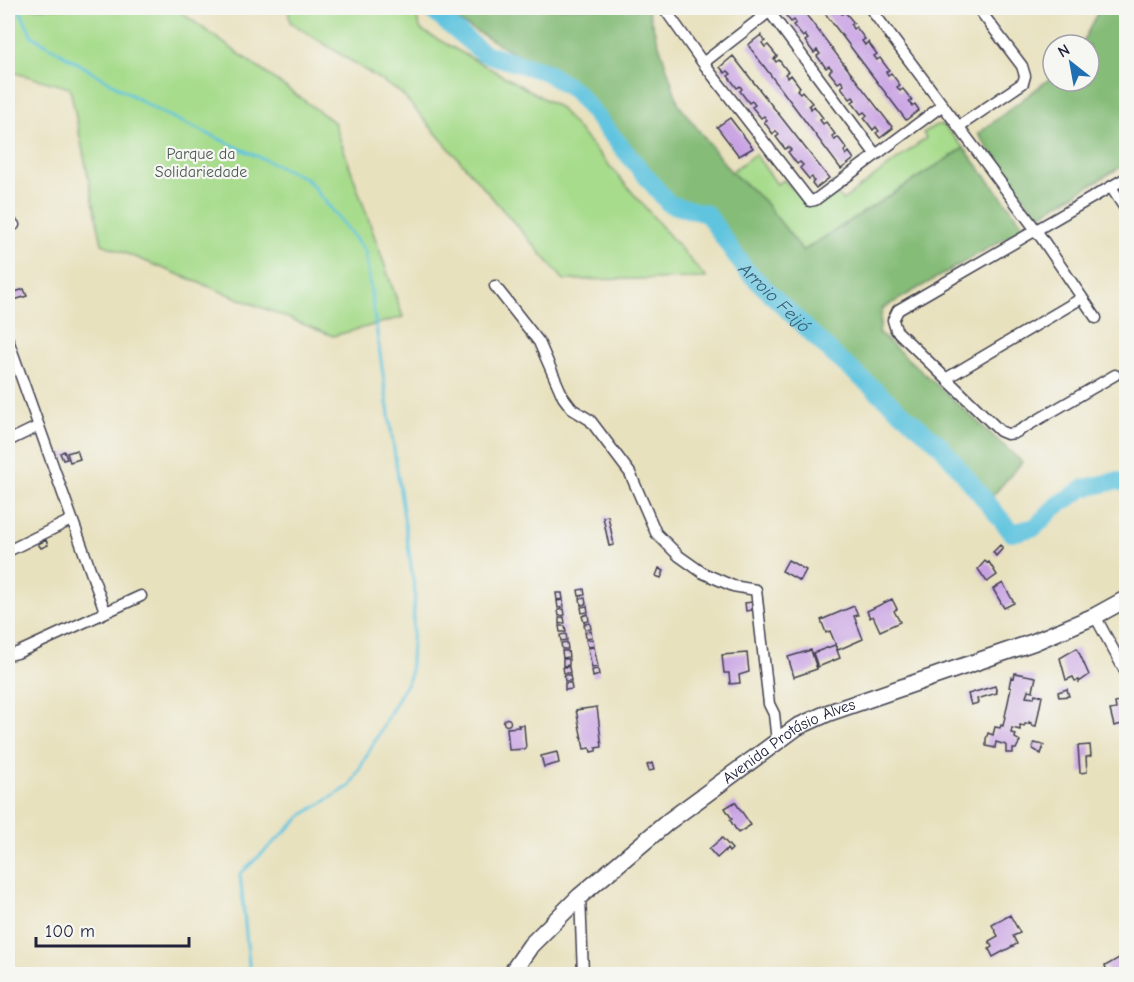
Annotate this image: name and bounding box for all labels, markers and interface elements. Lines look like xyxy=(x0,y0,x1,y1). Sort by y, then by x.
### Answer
north arrow xyxy=(1041,33,1101,93)
text: N xyxy=(1055,41,1073,61)
park label: Parque da Solidariedade xyxy=(155,145,247,181)
water label: Arroio Feijó xyxy=(734,258,815,337)
street label: Avenida Protásio Alves xyxy=(719,695,858,787)
scale bar xyxy=(36,910,189,948)
text: 100 m xyxy=(45,921,95,942)

